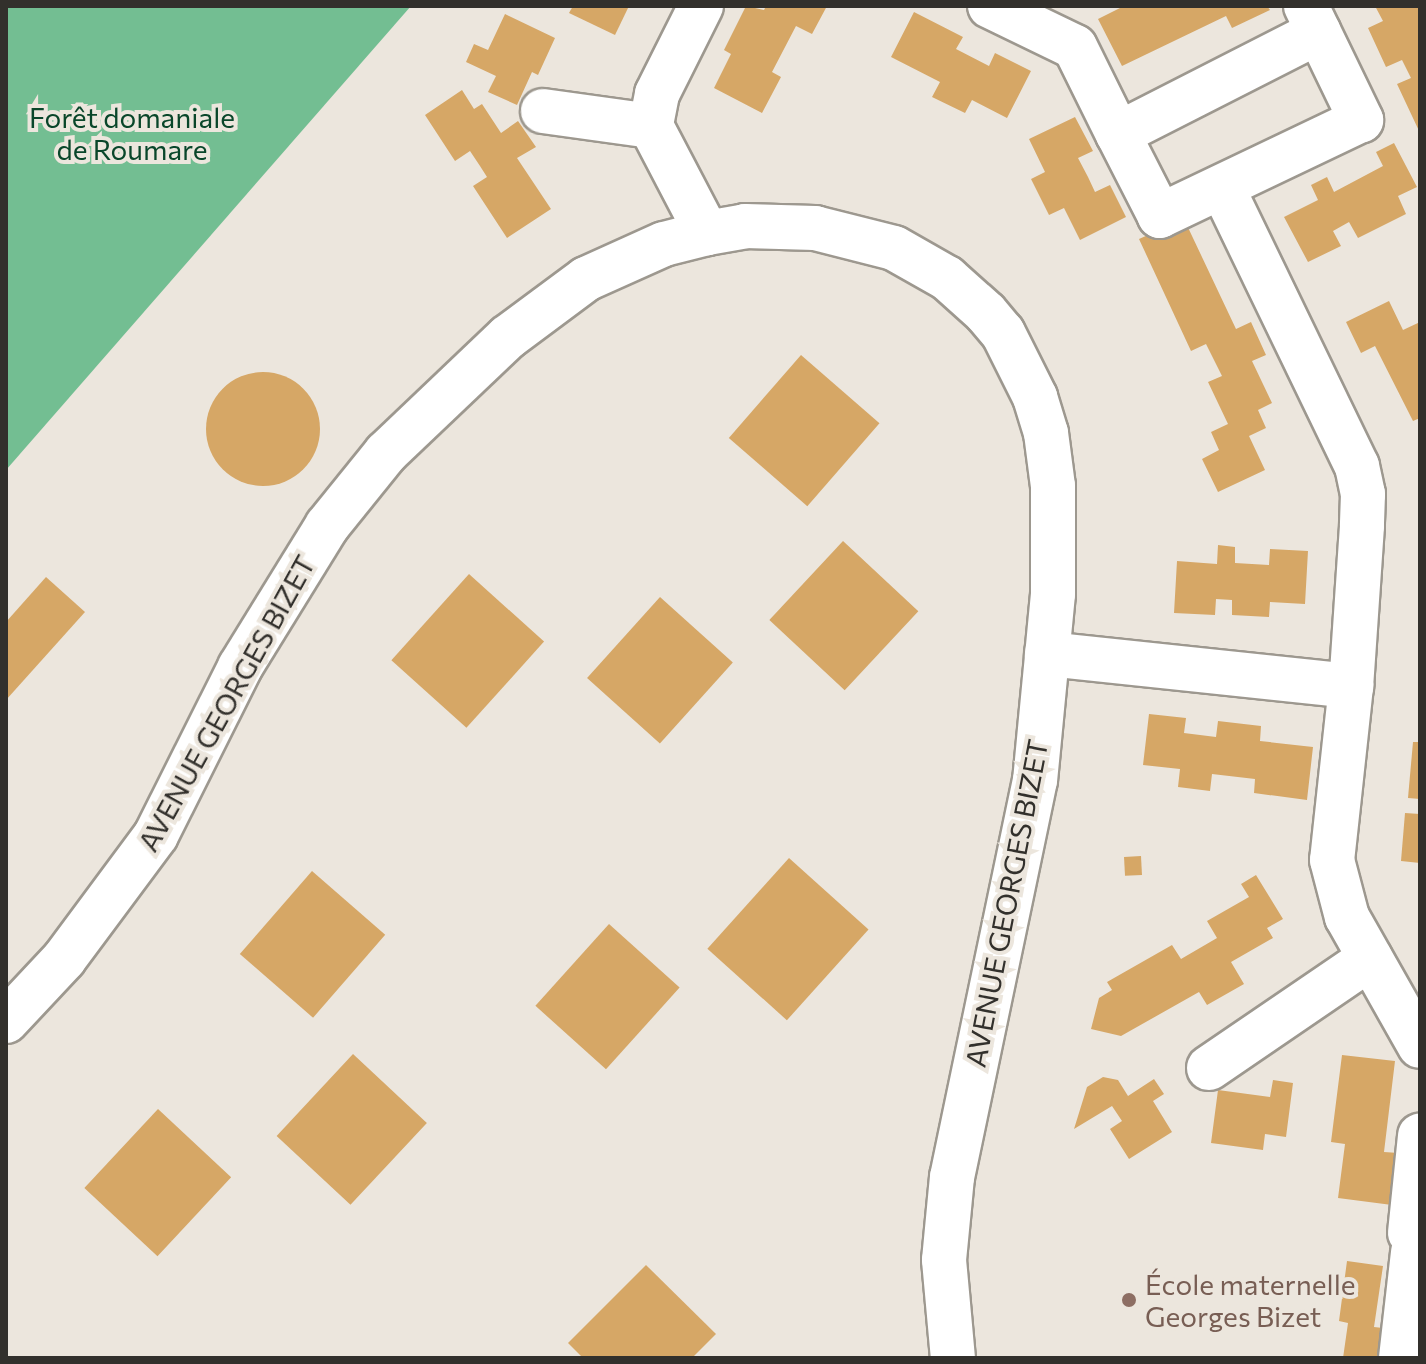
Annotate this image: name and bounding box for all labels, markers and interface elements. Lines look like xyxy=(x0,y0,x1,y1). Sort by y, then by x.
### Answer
park label: Forêt domaniale de Roumare xyxy=(29,100,235,166)
street label: AVENUE GEORGES BIZET xyxy=(131,549,321,857)
street label: AVENUE GEORGES BIZET xyxy=(958,736,1054,1070)
place label: École maternelle Georges Bizet xyxy=(1145,1267,1356,1333)
marker: École maternelle Georges Bizet xyxy=(1120,1291,1138,1309)

